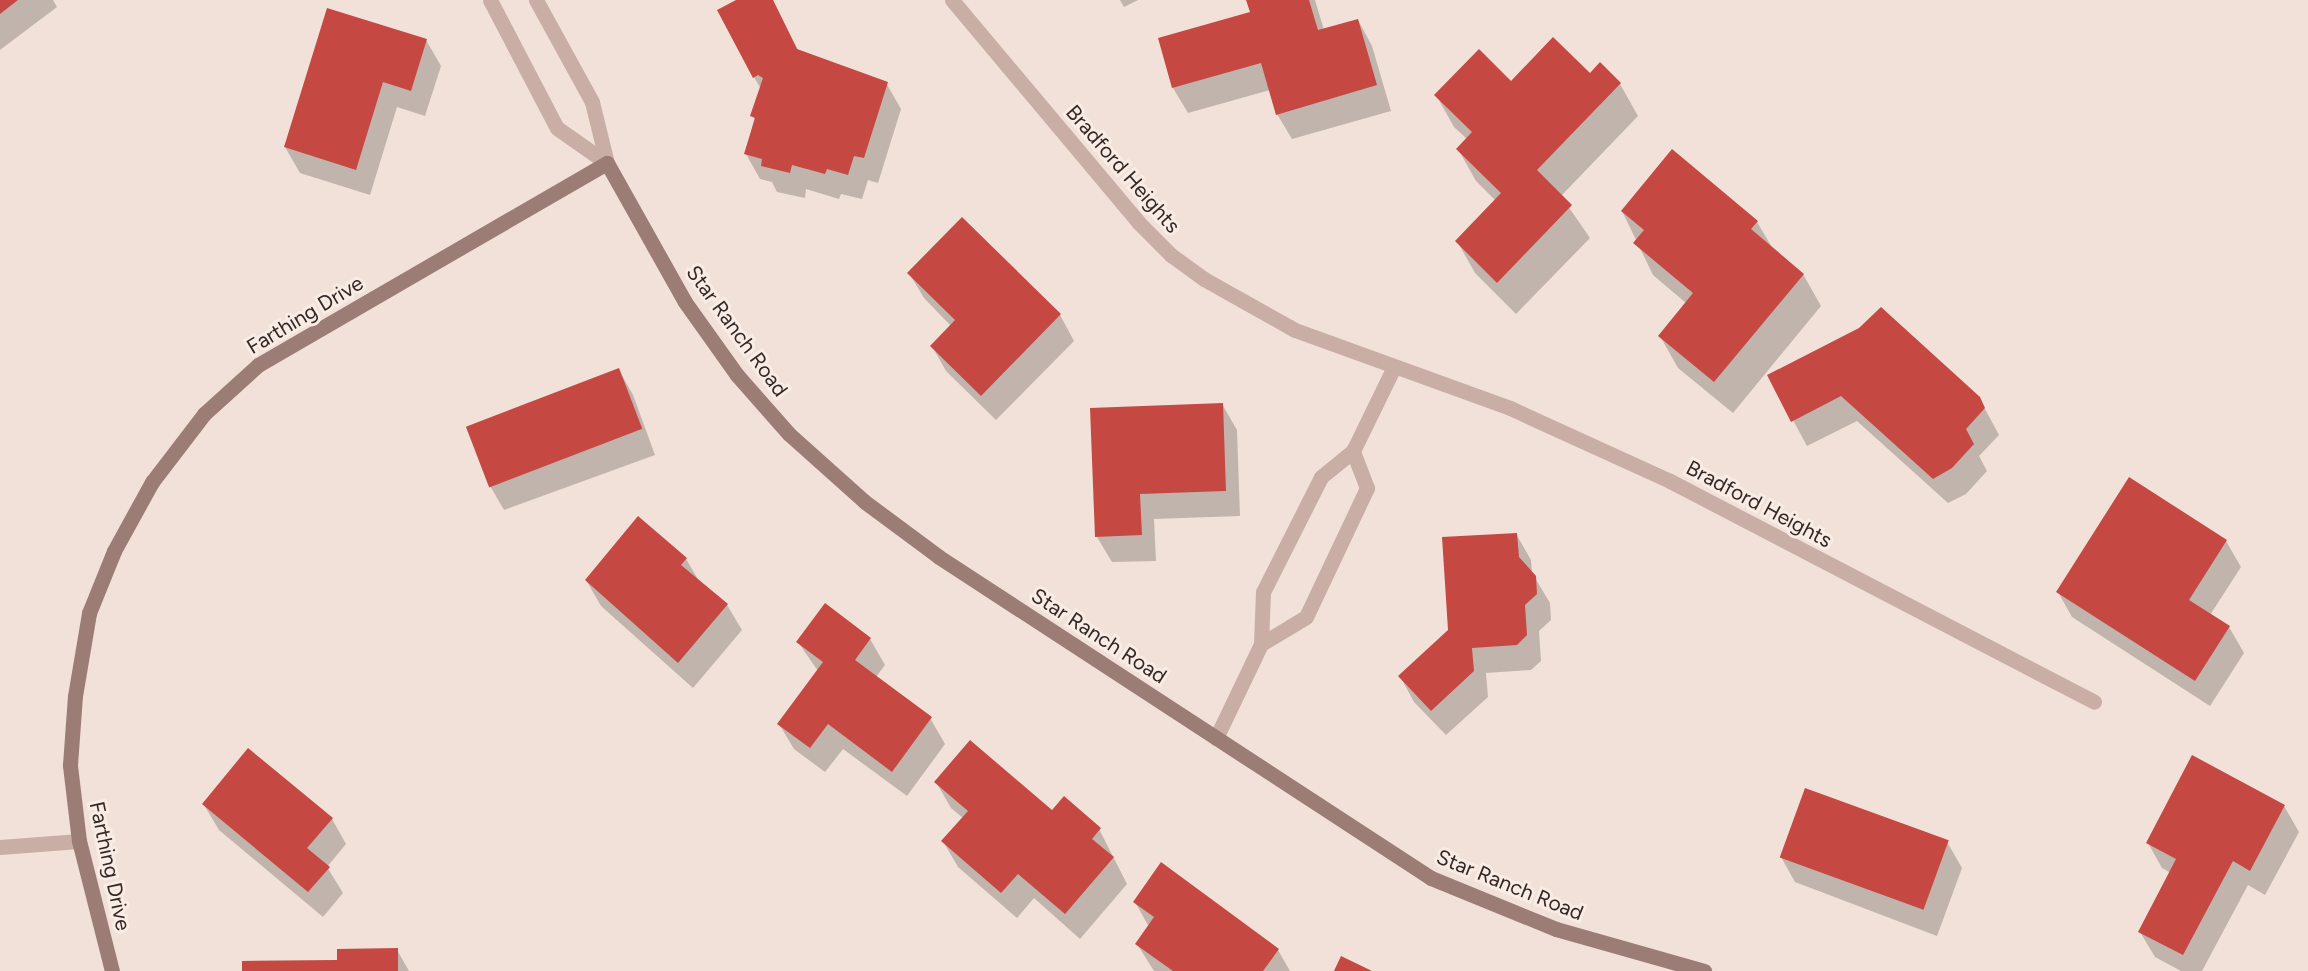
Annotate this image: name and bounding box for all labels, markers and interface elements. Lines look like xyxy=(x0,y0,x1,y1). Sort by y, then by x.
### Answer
street label: Bradford Heights xyxy=(1061,100,1185,238)
street label: Star Ranch Road xyxy=(681,261,793,401)
street label: Farthing Drive xyxy=(242,270,368,360)
street label: Bradford Heights xyxy=(1682,455,1836,553)
street label: Star Ranch Road xyxy=(1027,583,1171,689)
street label: Farthing Drive xyxy=(84,799,136,933)
street label: Star Ranch Road xyxy=(1433,844,1587,926)

